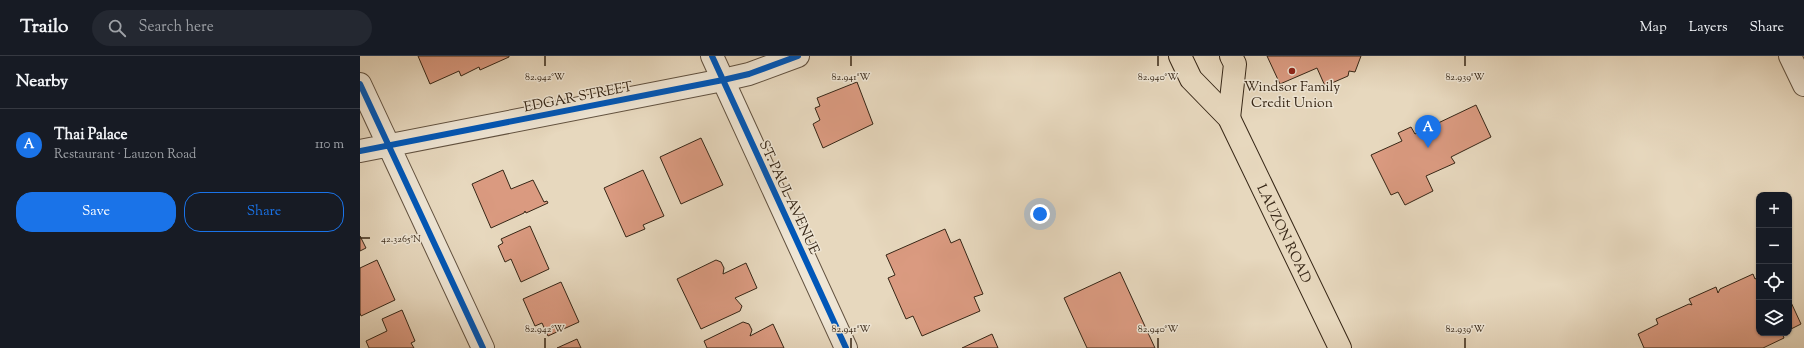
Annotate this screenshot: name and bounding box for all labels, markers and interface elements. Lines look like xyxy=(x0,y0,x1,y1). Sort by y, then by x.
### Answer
search box xyxy=(92,10,372,46)
text: Trailo xyxy=(20,14,68,41)
icon: search xyxy=(106,17,128,39)
text: Search here xyxy=(138,17,214,38)
text: Map xyxy=(1640,18,1667,38)
text: Layers xyxy=(1689,18,1727,38)
text: Share xyxy=(1749,18,1784,38)
marker: Windsor Family Credit Union xyxy=(1287,66,1297,76)
text: Nearby xyxy=(16,70,68,94)
text: 82.942°W xyxy=(525,70,565,85)
text: 82.941°W xyxy=(832,70,870,85)
text: 82.940°W xyxy=(1138,70,1178,85)
text: 82.939°W xyxy=(1445,70,1485,85)
street label: EDGAR STREET xyxy=(522,78,635,118)
place label: Windsor Family Credit Union xyxy=(1244,78,1340,114)
pin: A xyxy=(1415,115,1441,148)
text: Thai Palace xyxy=(54,125,128,146)
text: A xyxy=(24,136,34,154)
text: 110 m xyxy=(315,136,344,154)
street label: ST. PAUL AVENUE xyxy=(753,138,824,259)
text: Restaurant · Lauzon Road xyxy=(54,146,196,164)
street label: LAUZON ROAD xyxy=(1250,181,1315,287)
button: Save xyxy=(16,192,176,232)
button: Share xyxy=(184,192,344,232)
map controls xyxy=(1756,192,1792,336)
button: + xyxy=(1756,192,1792,228)
your location xyxy=(1030,204,1050,224)
button: − xyxy=(1756,228,1792,264)
text: 42.3265°N xyxy=(381,232,421,247)
button: locate xyxy=(1756,264,1792,300)
button: layers xyxy=(1756,300,1792,336)
text: 82.942°W xyxy=(525,322,565,337)
text: 82.941°W xyxy=(832,322,870,337)
text: 82.940°W xyxy=(1138,322,1178,337)
text: 82.939°W xyxy=(1445,322,1485,337)

